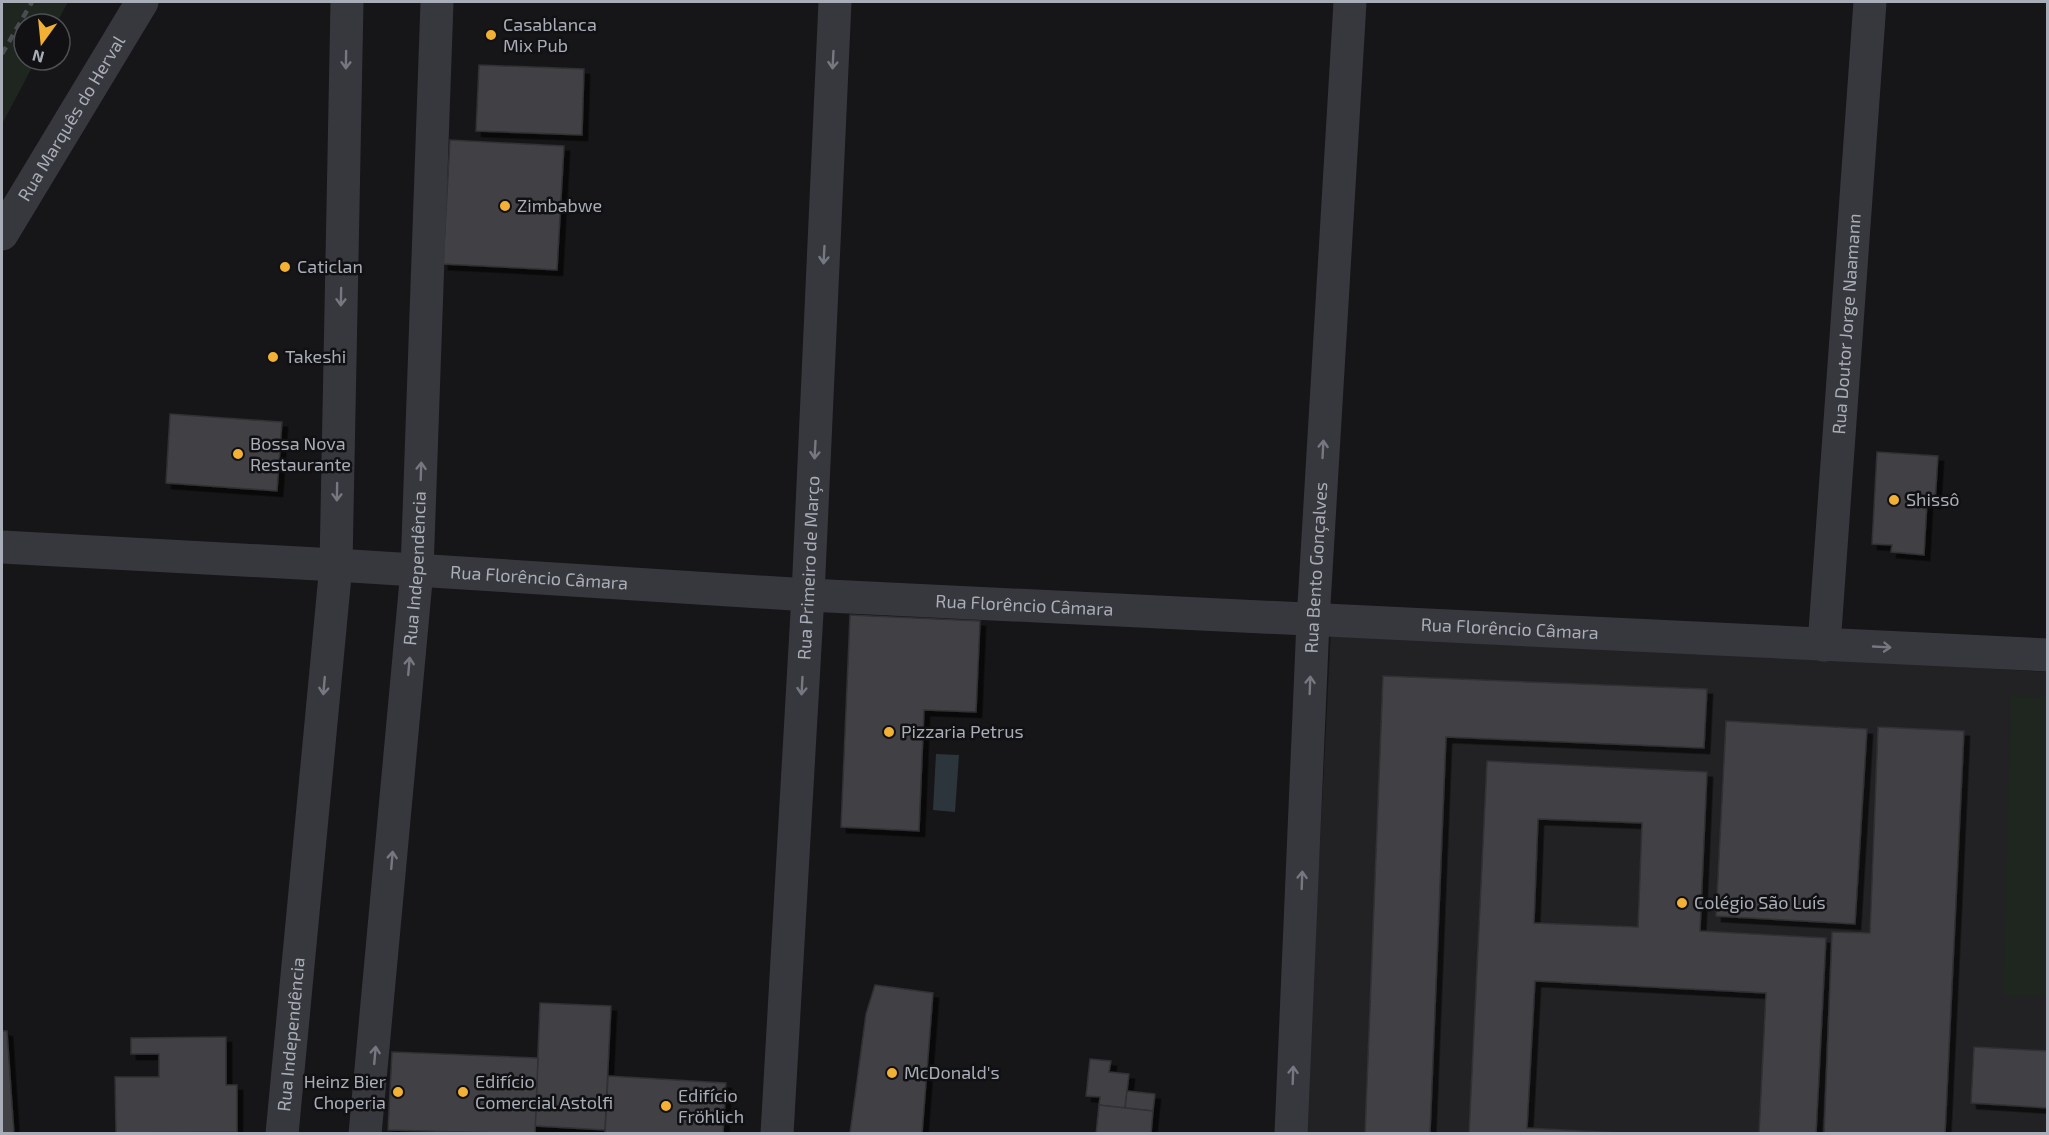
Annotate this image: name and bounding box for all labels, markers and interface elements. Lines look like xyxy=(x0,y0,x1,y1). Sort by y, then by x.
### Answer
north arrow xyxy=(12,12,72,72)
place label: Casablanca Mix Pub xyxy=(503,13,597,56)
marker: Casablanca Mix Pub xyxy=(484,28,498,42)
street label: Rua Marquês do Herval xyxy=(12,31,130,205)
text: N xyxy=(30,46,46,68)
one-way arrow xyxy=(340,49,352,69)
one-way arrow xyxy=(827,49,838,69)
place label: Zimbabwe xyxy=(517,194,602,216)
marker: Zimbabwe xyxy=(498,199,512,213)
street label: Rua Doutor Jorge Naamann xyxy=(1827,212,1865,435)
one-way arrow xyxy=(818,244,829,264)
place label: Caticlan xyxy=(297,255,363,277)
marker: Caticlan xyxy=(278,260,292,274)
one-way arrow xyxy=(335,286,347,306)
place label: Takeshi xyxy=(285,345,346,367)
marker: Takeshi xyxy=(266,350,280,364)
place label: Bossa Nova Restaurante xyxy=(250,432,351,475)
one-way arrow xyxy=(809,439,820,459)
one-way arrow xyxy=(1318,439,1329,459)
marker: Bossa Nova Restaurante xyxy=(231,447,245,461)
one-way arrow xyxy=(415,462,426,482)
street label: Rua Primeiro de Março xyxy=(792,475,824,661)
one-way arrow xyxy=(331,481,343,501)
street label: Rua Bento Gonçalves xyxy=(1300,481,1331,654)
place label: Shissô xyxy=(1906,488,1960,510)
street label: Rua Independência xyxy=(398,491,430,646)
marker: Shissô xyxy=(1887,493,1901,507)
street label: Rua Florêncio Câmara xyxy=(450,560,629,594)
street label: Rua Florêncio Câmara xyxy=(935,589,1114,620)
street label: Rua Florêncio Câmara xyxy=(1420,613,1599,643)
one-way arrow xyxy=(1871,642,1891,653)
one-way arrow xyxy=(404,657,415,677)
one-way arrow xyxy=(318,676,329,696)
one-way arrow xyxy=(797,676,808,696)
one-way arrow xyxy=(1304,676,1315,696)
place label: Pizzaria Petrus xyxy=(901,720,1024,742)
marker: Pizzaria Petrus xyxy=(882,725,896,739)
one-way arrow xyxy=(387,851,398,871)
one-way arrow xyxy=(1296,871,1307,891)
place label: Colégio São Luís xyxy=(1694,891,1826,913)
marker: Colégio São Luís xyxy=(1675,896,1689,910)
street label: Rua Independência xyxy=(272,956,309,1112)
one-way arrow xyxy=(369,1045,380,1065)
place label: McDonald's xyxy=(904,1061,1000,1083)
marker: McDonald's xyxy=(885,1066,899,1080)
one-way arrow xyxy=(1288,1066,1299,1086)
place label: Heinz Bier Choperia xyxy=(304,1070,386,1113)
place label: Edifício Comercial Astolfi xyxy=(475,1070,613,1113)
place label: Edifício Fröhlich xyxy=(678,1084,744,1127)
marker: Heinz Bier Choperia xyxy=(391,1085,405,1099)
marker: Edifício Comercial Astolfi xyxy=(456,1085,470,1099)
marker: Edifício Fröhlich xyxy=(659,1099,673,1113)

